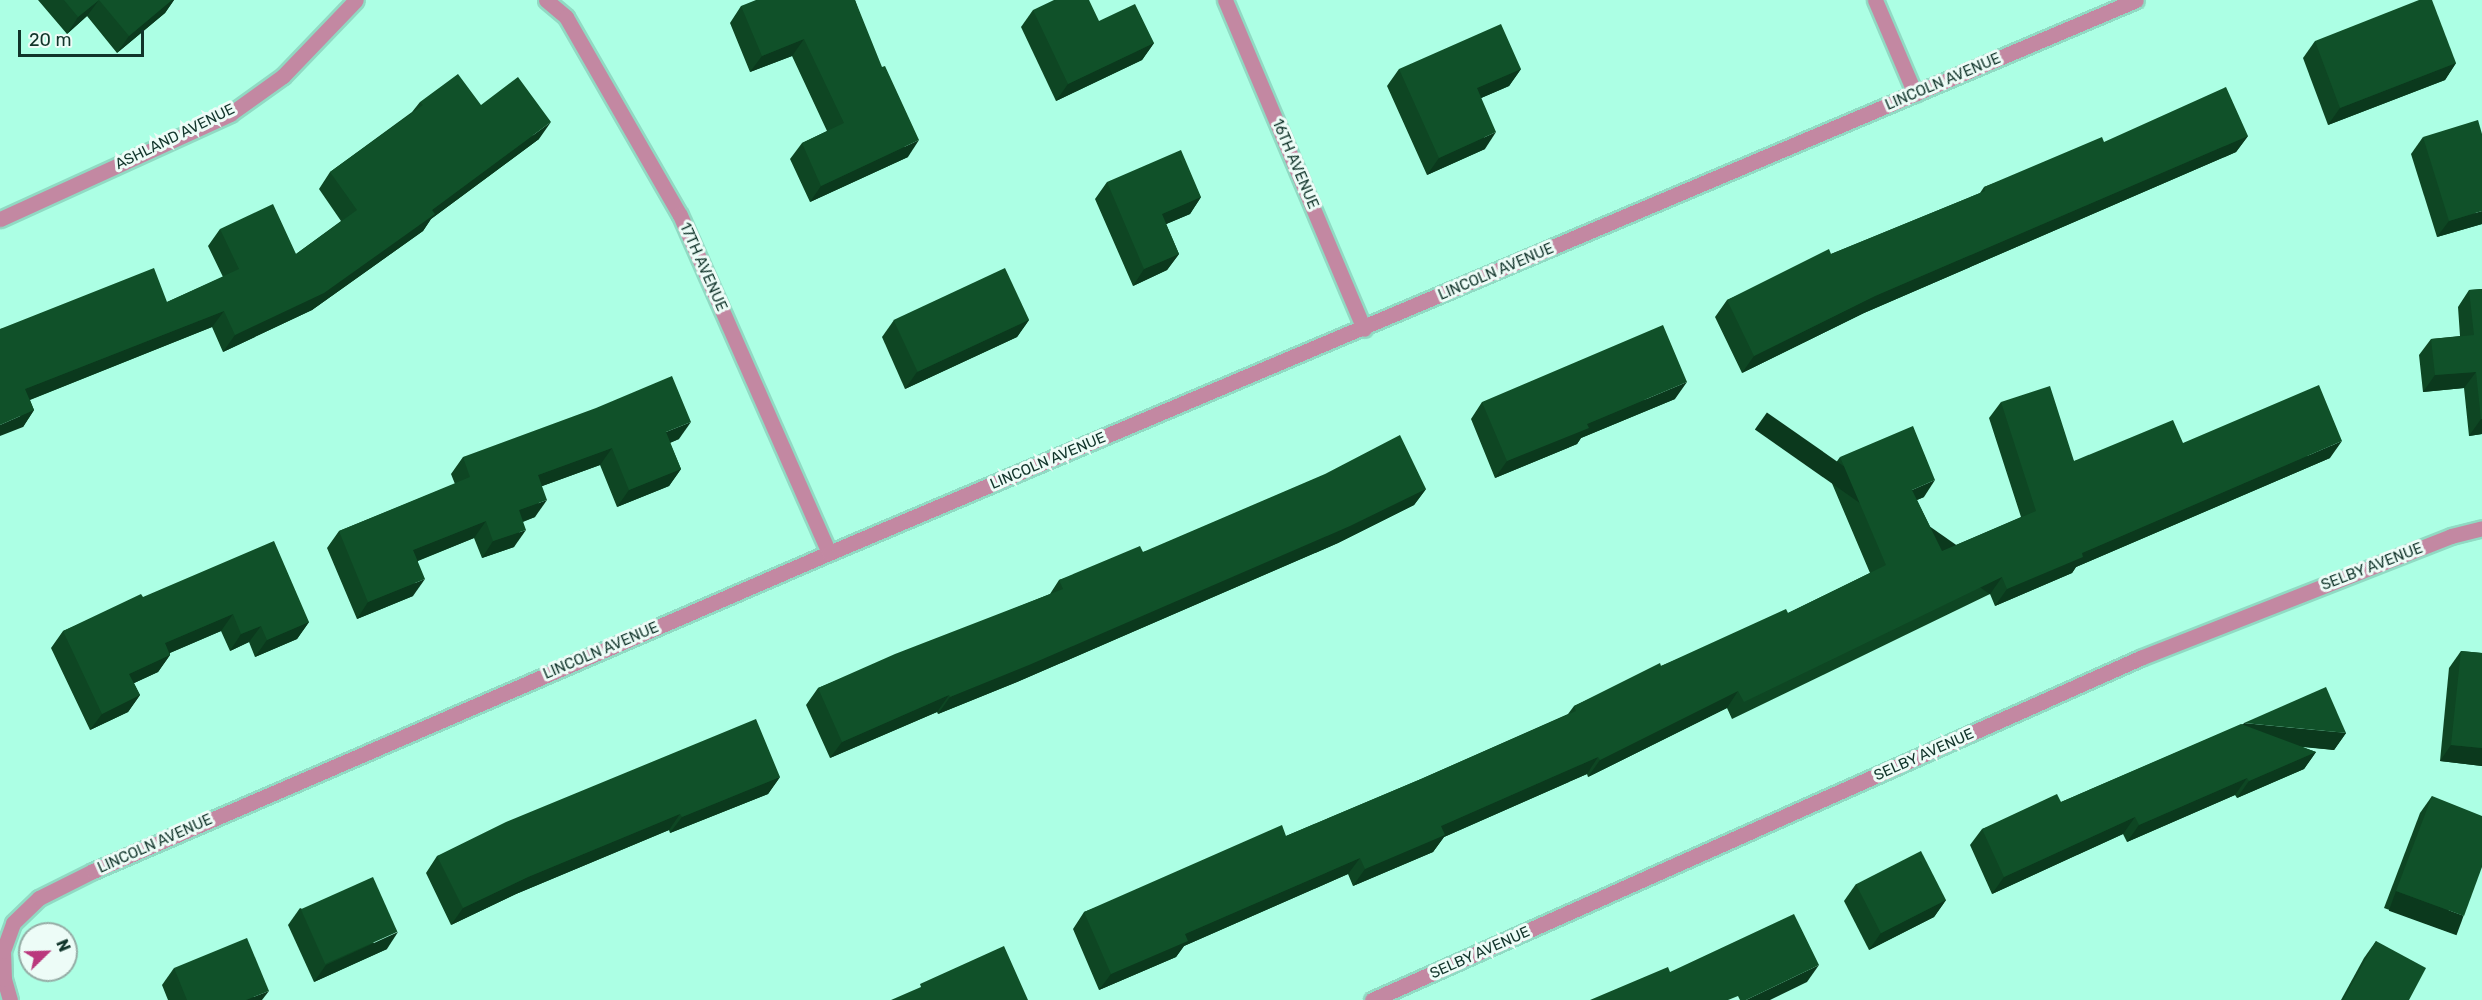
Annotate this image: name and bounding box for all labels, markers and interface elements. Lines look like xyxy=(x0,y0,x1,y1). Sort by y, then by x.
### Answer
scale bar xyxy=(21,18,147,56)
text: 20 m xyxy=(29,29,71,51)
street label: LINCOLN AVENUE xyxy=(1882,50,2004,114)
street label: ASHLAND AVENUE xyxy=(112,100,238,174)
street label: 16TH AVENUE xyxy=(1268,116,1322,212)
street label: 17TH AVENUE xyxy=(675,220,731,314)
street label: LINCOLN AVENUE xyxy=(1435,240,1557,304)
street label: LINCOLN AVENUE xyxy=(987,429,1109,493)
street label: SELBY AVENUE xyxy=(2318,539,2426,595)
street label: LINCOLN AVENUE xyxy=(540,619,662,683)
street label: SELBY AVENUE xyxy=(1871,725,1977,785)
street label: LINCOLN AVENUE xyxy=(95,811,215,877)
north arrow xyxy=(18,922,78,982)
street label: SELBY AVENUE xyxy=(1427,923,1533,983)
text: N xyxy=(52,937,74,955)

